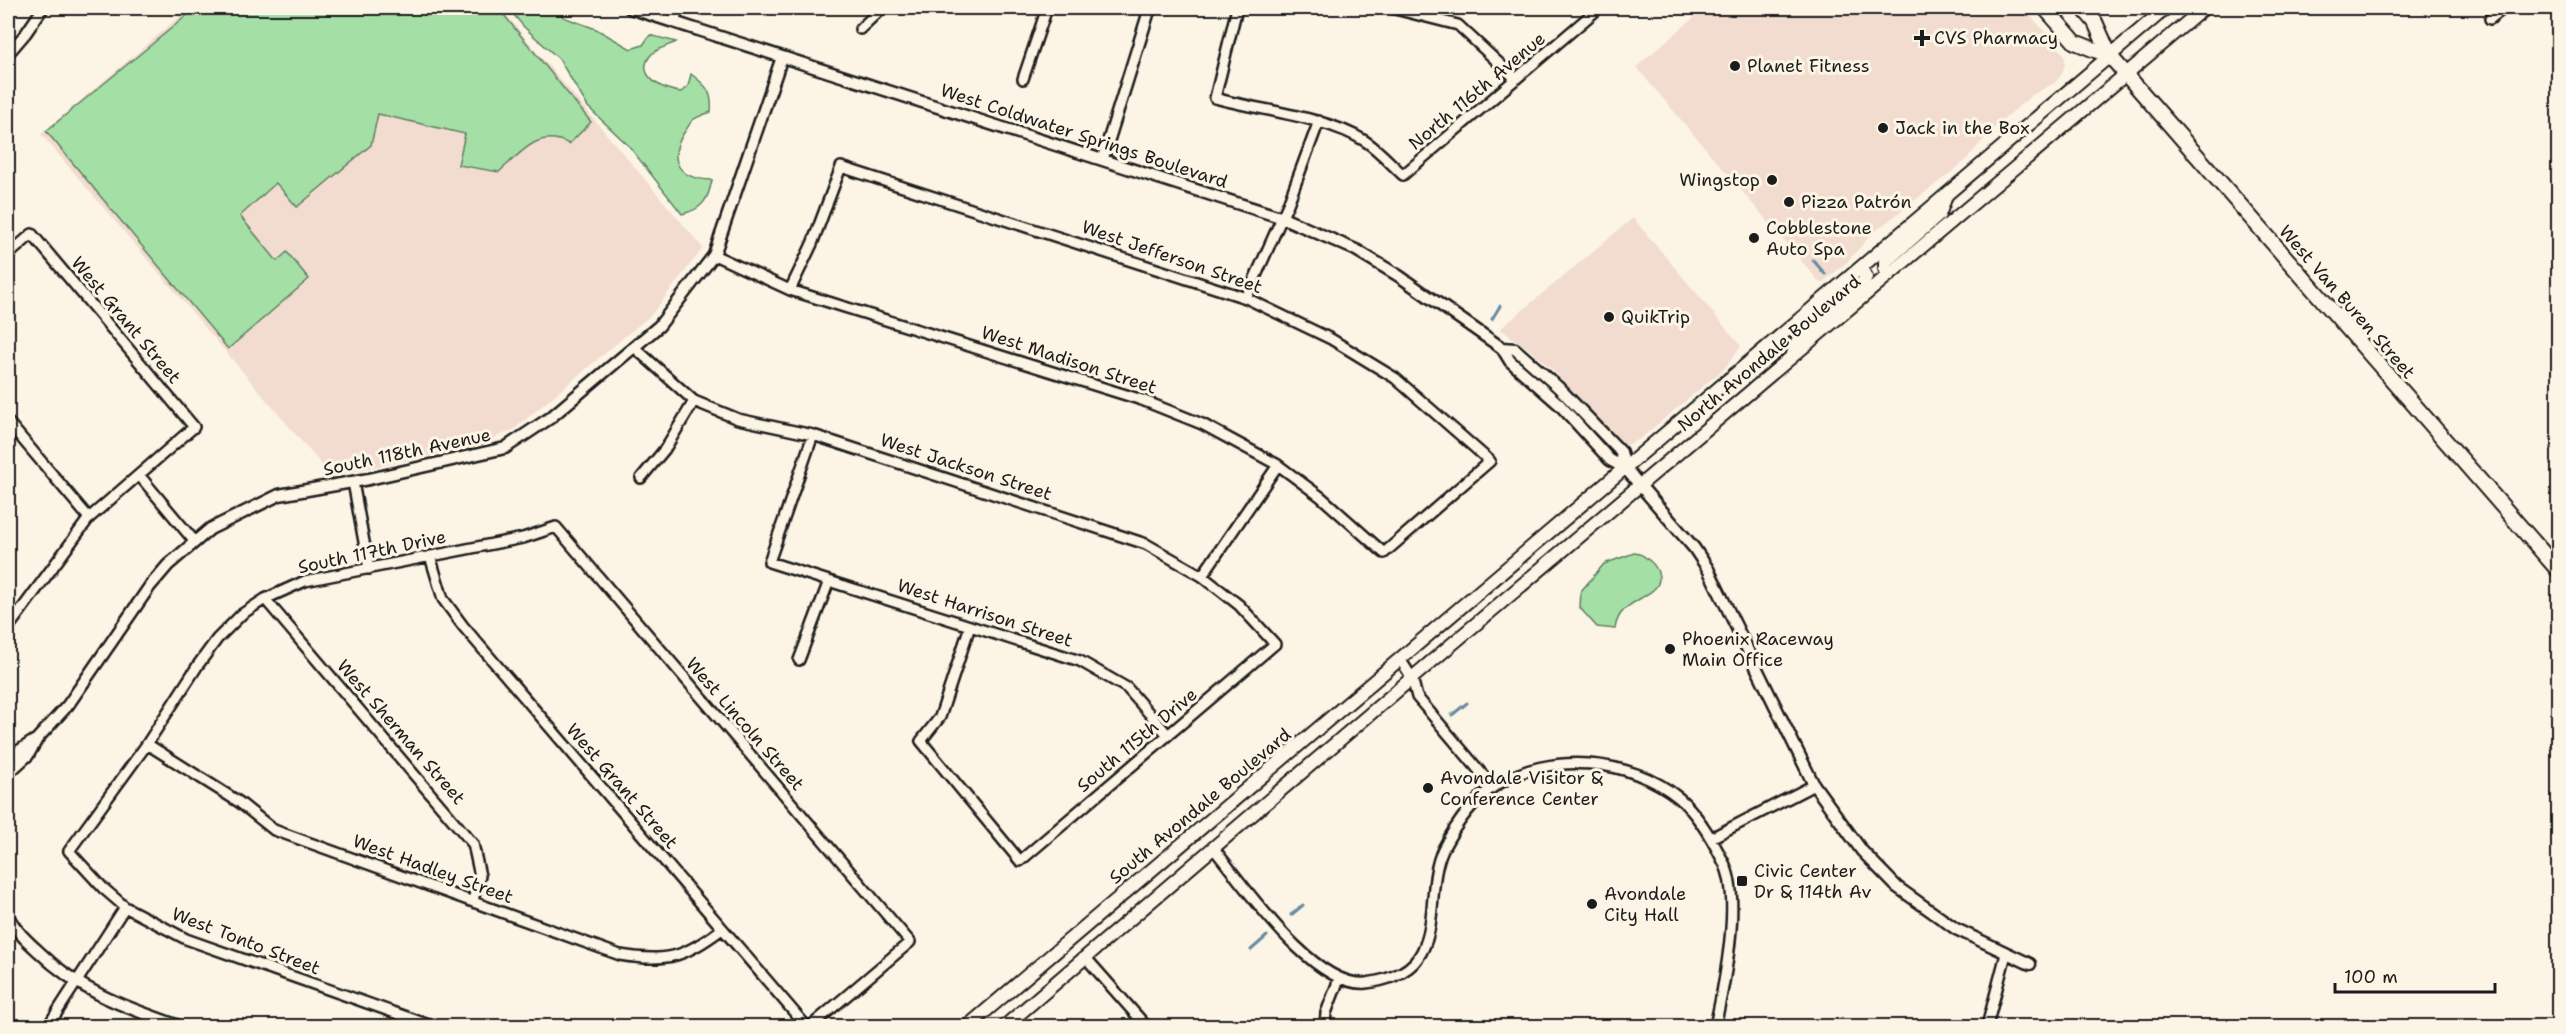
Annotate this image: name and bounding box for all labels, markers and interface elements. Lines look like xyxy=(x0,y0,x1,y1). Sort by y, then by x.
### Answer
place label: CVS Pharmacy xyxy=(1934,26,2058,50)
street label: North 116th Avenue xyxy=(1404,27,1550,155)
marker: CVS Pharmacy xyxy=(1915,31,1929,45)
place label: Planet Fitness xyxy=(1747,54,1870,78)
marker: Planet Fitness xyxy=(1728,59,1742,73)
street label: West Coldwater Springs Boulevard xyxy=(937,78,1231,194)
place label: Jack in the Box xyxy=(1895,116,2030,140)
marker: Jack in the Box xyxy=(1876,121,1890,135)
place label: Wingstop xyxy=(1679,168,1760,192)
marker: Wingstop xyxy=(1765,173,1779,187)
place label: Pizza Patrón xyxy=(1801,190,1911,214)
marker: Pizza Patrón xyxy=(1782,195,1796,209)
street label: West Jefferson Street xyxy=(1078,215,1266,299)
place label: Cobblestone Auto Spa xyxy=(1766,216,1872,261)
street label: West Van Buren Street xyxy=(2274,220,2421,384)
marker: Cobblestone Auto Spa xyxy=(1747,231,1761,245)
street label: West Grant Street xyxy=(66,251,186,389)
street label: North Avondale Boulevard xyxy=(1672,269,1866,437)
place label: QuikTrip xyxy=(1621,305,1690,329)
marker: QuikTrip xyxy=(1602,310,1616,324)
street label: West Madison Street xyxy=(978,320,1160,400)
street label: South 118th Avenue xyxy=(321,423,493,481)
street label: West Jackson Street xyxy=(877,428,1055,506)
street label: South 117th Drive xyxy=(296,525,448,579)
street label: West Harrison Street xyxy=(894,573,1076,653)
place label: Phoenix Raceway Main Office xyxy=(1682,627,1834,672)
marker: Phoenix Raceway Main Office xyxy=(1663,642,1677,656)
street label: West Lincoln Street xyxy=(680,652,810,796)
street label: West Sherman Street xyxy=(331,654,471,810)
street label: South 115th Drive xyxy=(1072,683,1202,797)
street label: West Grant Street xyxy=(561,718,683,854)
street label: South Avondale Boulevard xyxy=(1104,723,1296,889)
place label: Avondale Visitor & Conference Center xyxy=(1440,766,1603,811)
marker: Avondale Visitor & Conference Center xyxy=(1421,781,1435,795)
street label: West Hadley Street xyxy=(349,829,517,909)
place label: Civic Center Dr & 114th Av xyxy=(1754,859,1871,904)
marker: Civic Center Dr & 114th Av xyxy=(1735,874,1749,888)
place label: Avondale City Hall xyxy=(1604,882,1686,927)
marker: Avondale City Hall xyxy=(1585,897,1599,911)
street label: West Tonto Street xyxy=(168,902,324,980)
scale bar xyxy=(2335,956,2496,994)
text: 100 m xyxy=(2344,965,2398,989)

